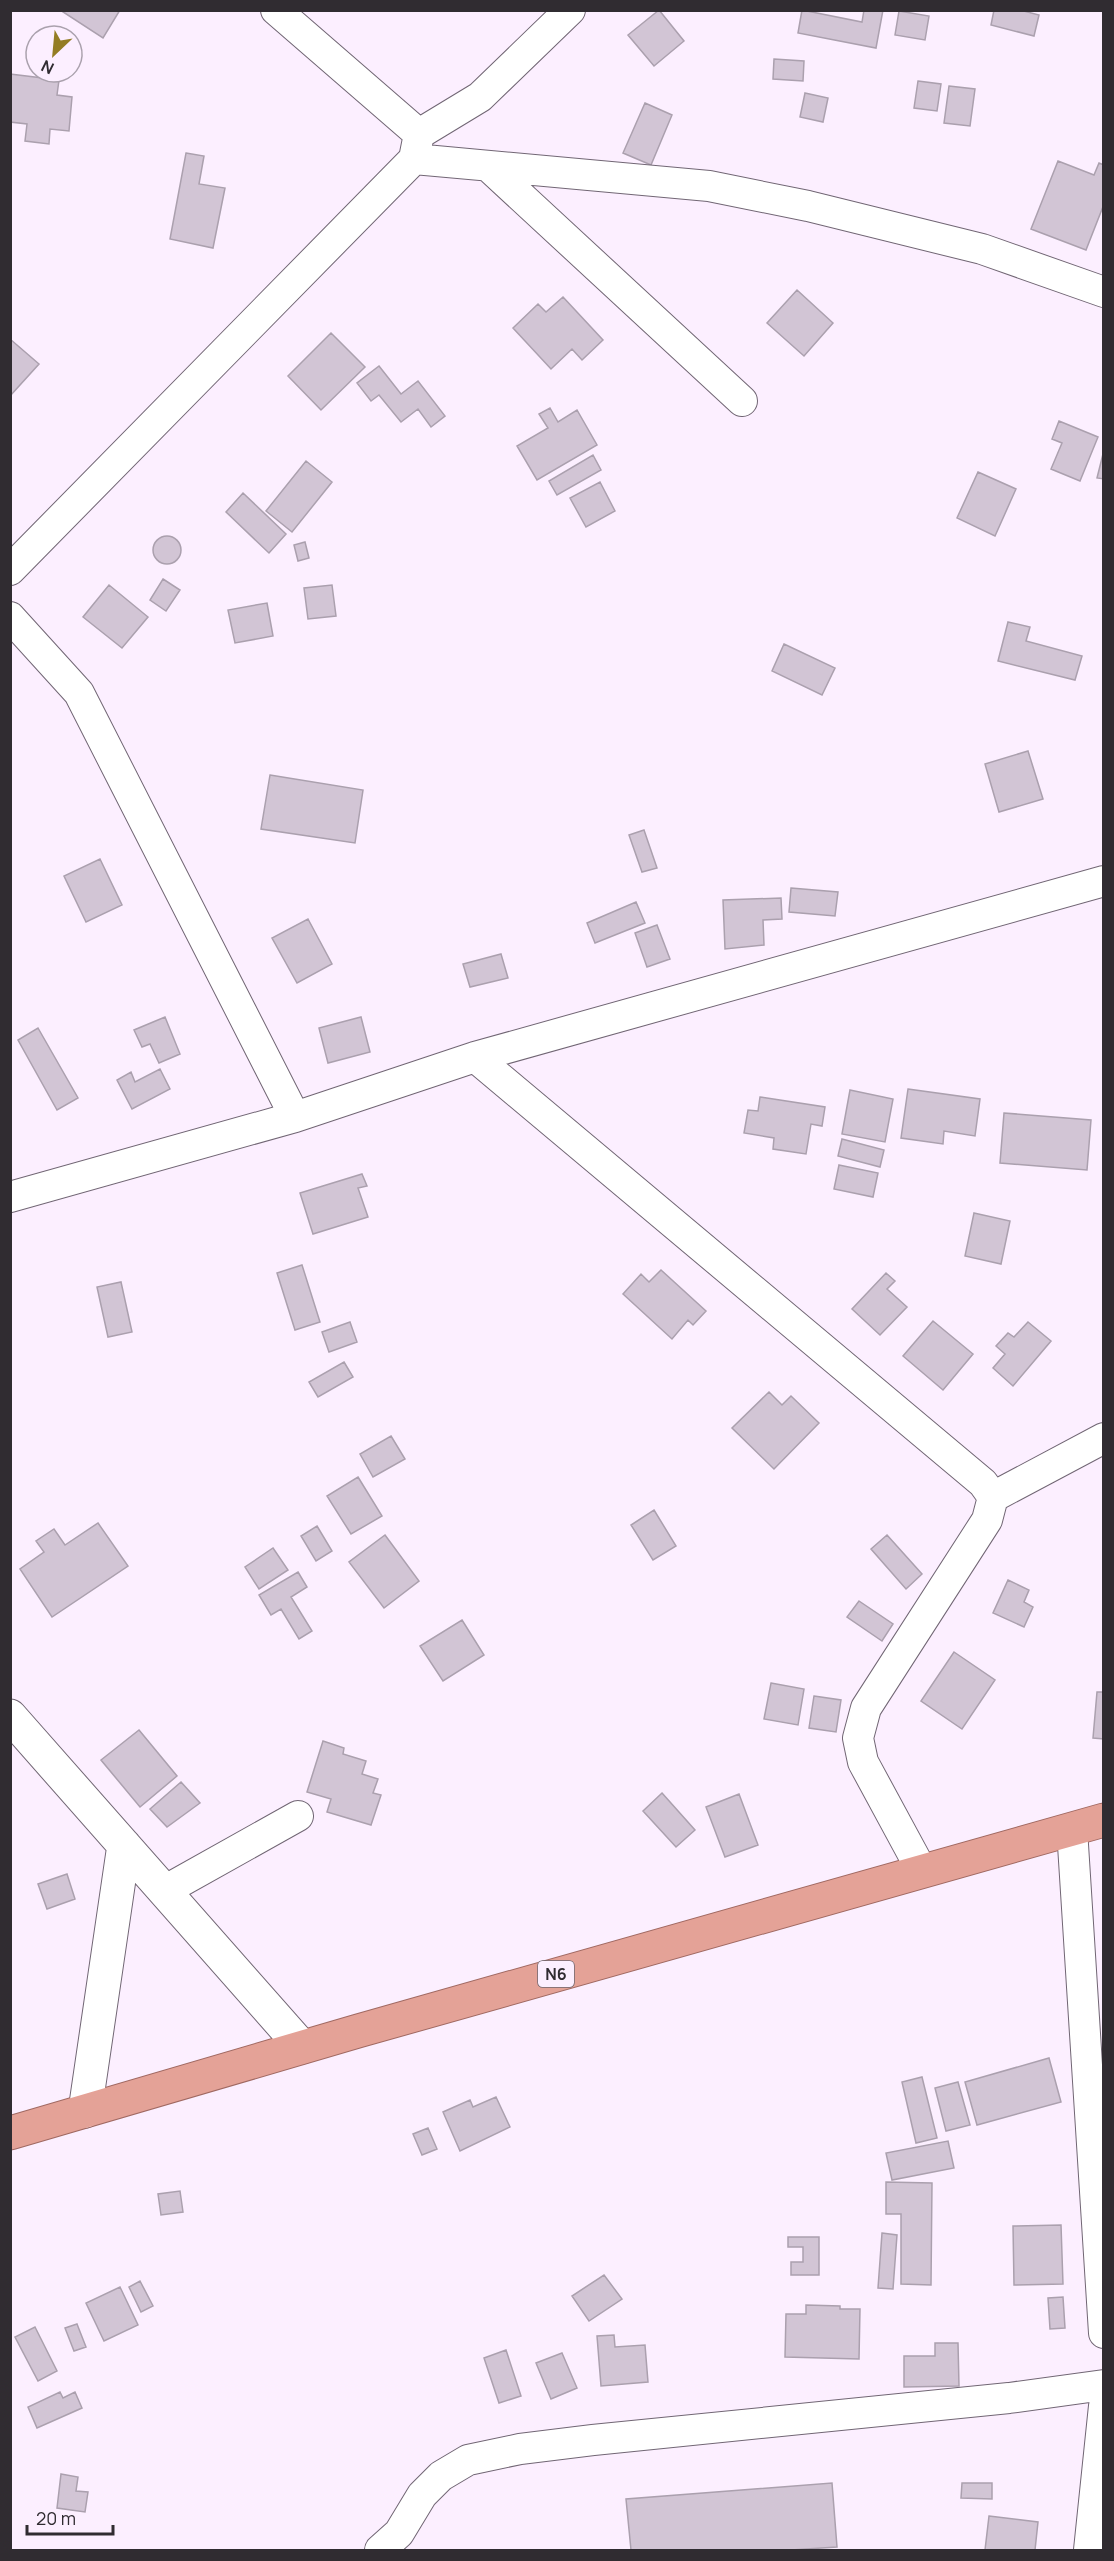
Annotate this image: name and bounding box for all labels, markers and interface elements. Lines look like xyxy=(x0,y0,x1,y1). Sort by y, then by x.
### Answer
north arrow xyxy=(24,24,84,84)
text: N xyxy=(37,55,57,80)
road number: N6 xyxy=(538,1961,574,1987)
scale bar xyxy=(27,2498,112,2536)
text: 20 m xyxy=(36,2506,76,2530)

